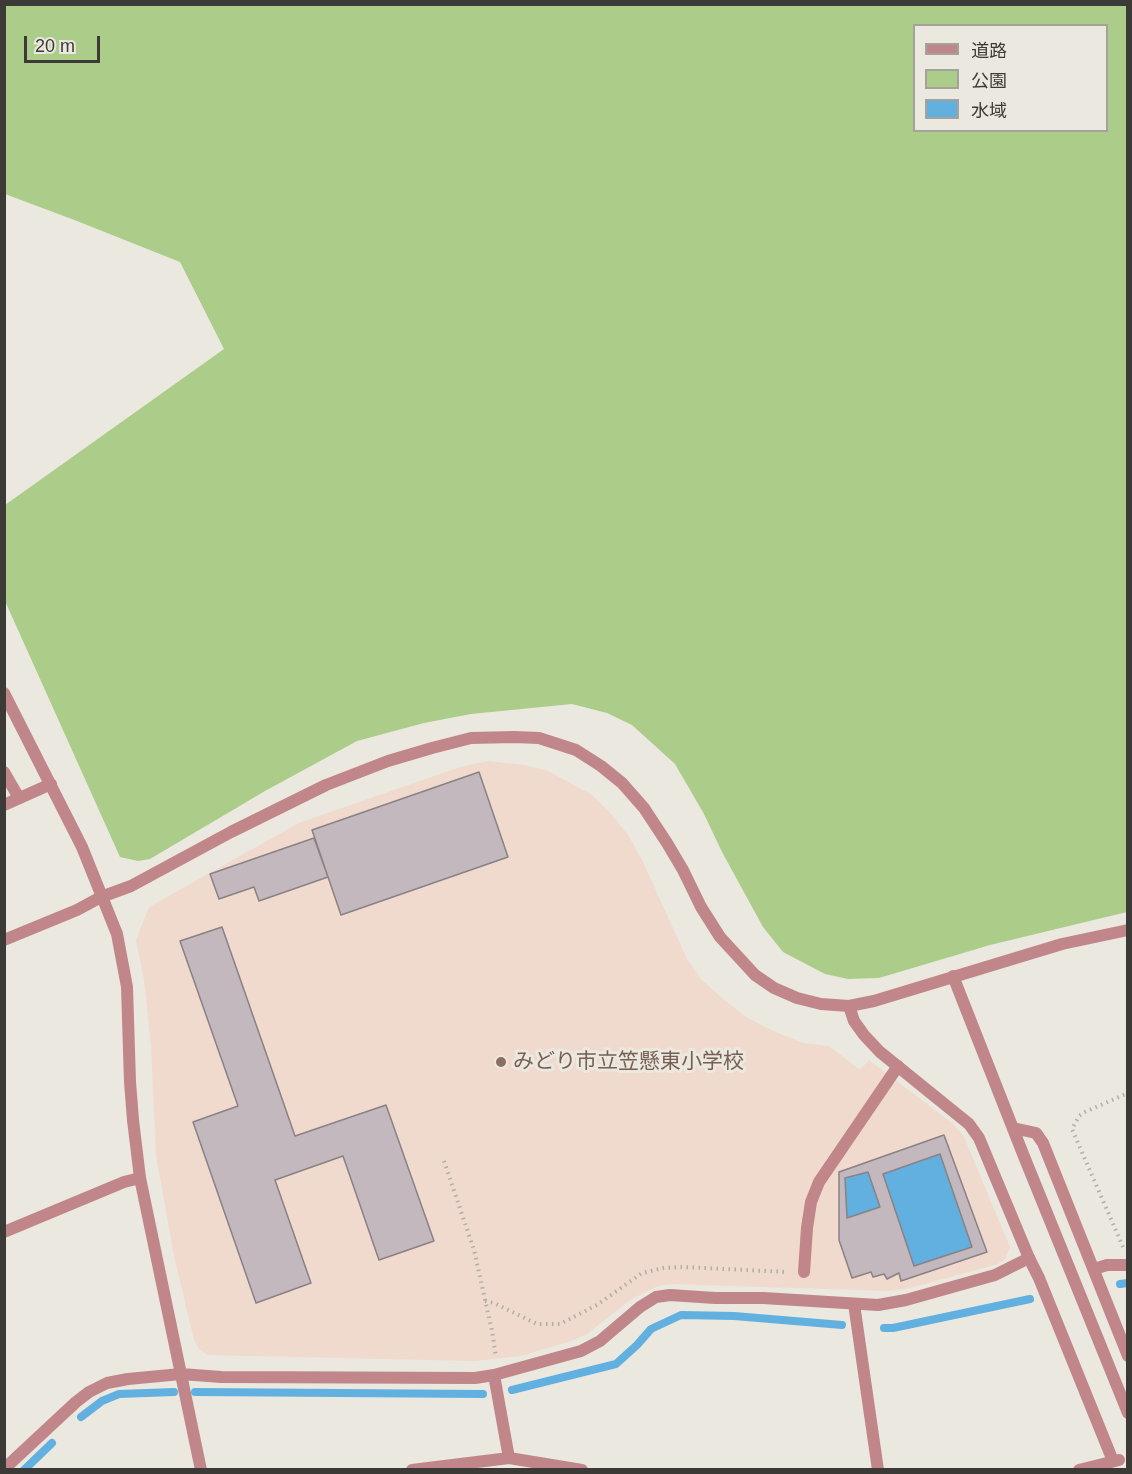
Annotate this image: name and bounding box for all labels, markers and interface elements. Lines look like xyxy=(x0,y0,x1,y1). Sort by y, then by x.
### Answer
scale bar xyxy=(27,24,104,62)
legend xyxy=(913,24,1108,132)
text: 20 m xyxy=(35,36,75,56)
text: 道路 xyxy=(971,41,1007,61)
text: 公園 xyxy=(971,71,1007,91)
text: 水域 xyxy=(971,101,1007,121)
place label: みどり市立笠懸東小学校 xyxy=(513,1049,744,1075)
marker: みどり市立笠懸東小学校 xyxy=(494,1055,508,1069)

